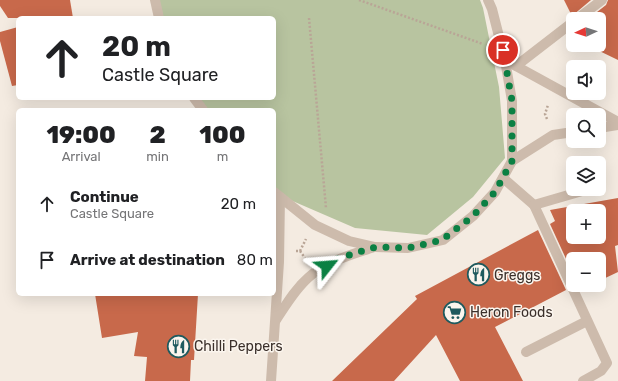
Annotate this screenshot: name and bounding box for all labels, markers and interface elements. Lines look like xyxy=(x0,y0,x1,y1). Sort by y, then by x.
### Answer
north arrow xyxy=(566,12,606,52)
map controls xyxy=(566,12,606,292)
text: 20 m xyxy=(102,30,171,63)
icon: ahead xyxy=(36,32,88,84)
pin xyxy=(486,33,520,67)
icon: arrive xyxy=(492,39,514,61)
button: sound xyxy=(566,60,606,100)
text: Castle Square xyxy=(102,64,218,86)
button: search xyxy=(566,108,606,148)
text: 19:00 xyxy=(46,121,116,149)
text: 2 xyxy=(149,121,166,149)
text: 100 xyxy=(199,121,246,149)
text: Arrival xyxy=(62,149,101,164)
text: min xyxy=(146,149,169,164)
text: m xyxy=(217,149,228,164)
button: layers xyxy=(566,156,606,196)
text: Continue xyxy=(70,188,139,206)
icon: ahead xyxy=(36,193,58,215)
text: 20 m xyxy=(221,195,256,213)
button: + xyxy=(566,204,606,244)
text: Castle Square xyxy=(70,206,154,221)
position arrow xyxy=(306,245,348,287)
icon: arrive xyxy=(36,249,58,271)
text: Arrive at destination xyxy=(70,251,225,269)
text: 80 m xyxy=(237,251,273,269)
button: − xyxy=(566,252,606,292)
restaurant icon: Greggs xyxy=(465,262,491,288)
place label: Greggs xyxy=(494,267,540,284)
supermarket icon: Heron Foods xyxy=(442,299,468,325)
place label: Heron Foods xyxy=(470,304,553,321)
restaurant icon: Chilli Peppers xyxy=(166,333,192,359)
place label: Chilli Peppers xyxy=(194,338,283,355)

